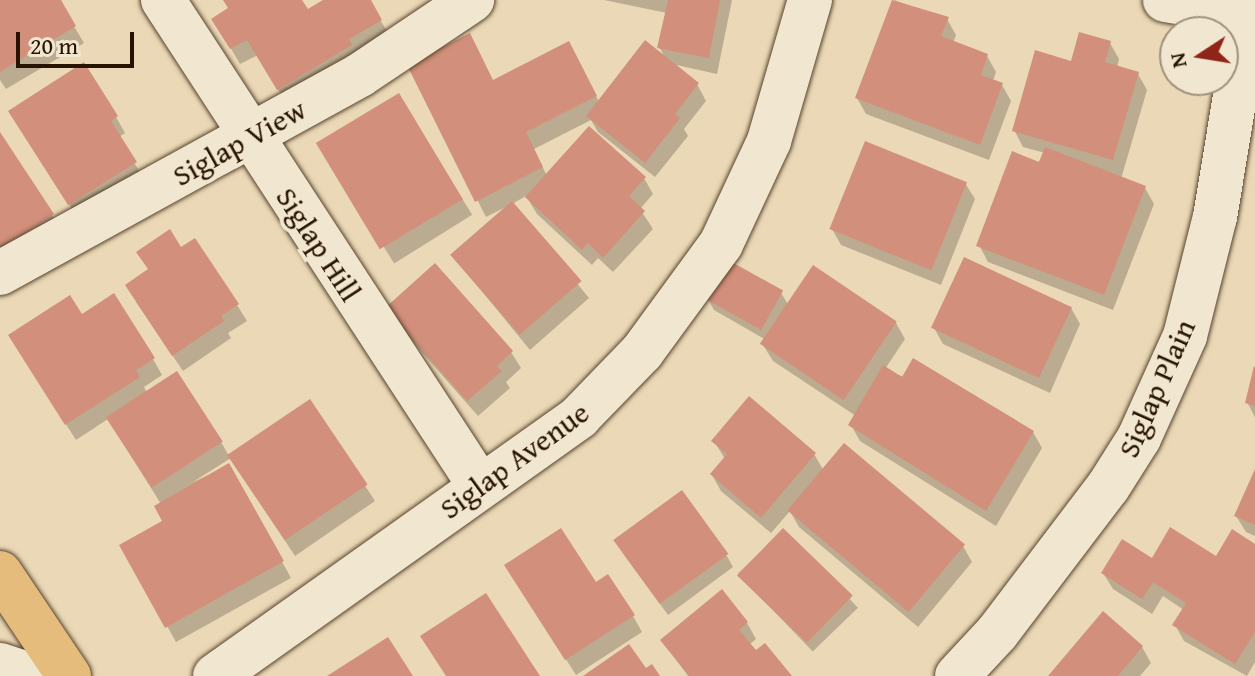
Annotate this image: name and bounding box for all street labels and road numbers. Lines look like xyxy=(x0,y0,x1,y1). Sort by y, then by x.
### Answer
street label: Siglap View xyxy=(166,91,312,193)
street label: Siglap Hill xyxy=(269,180,369,308)
street label: Siglap Plain xyxy=(1110,313,1202,463)
street label: Siglap Avenue xyxy=(432,394,596,526)

